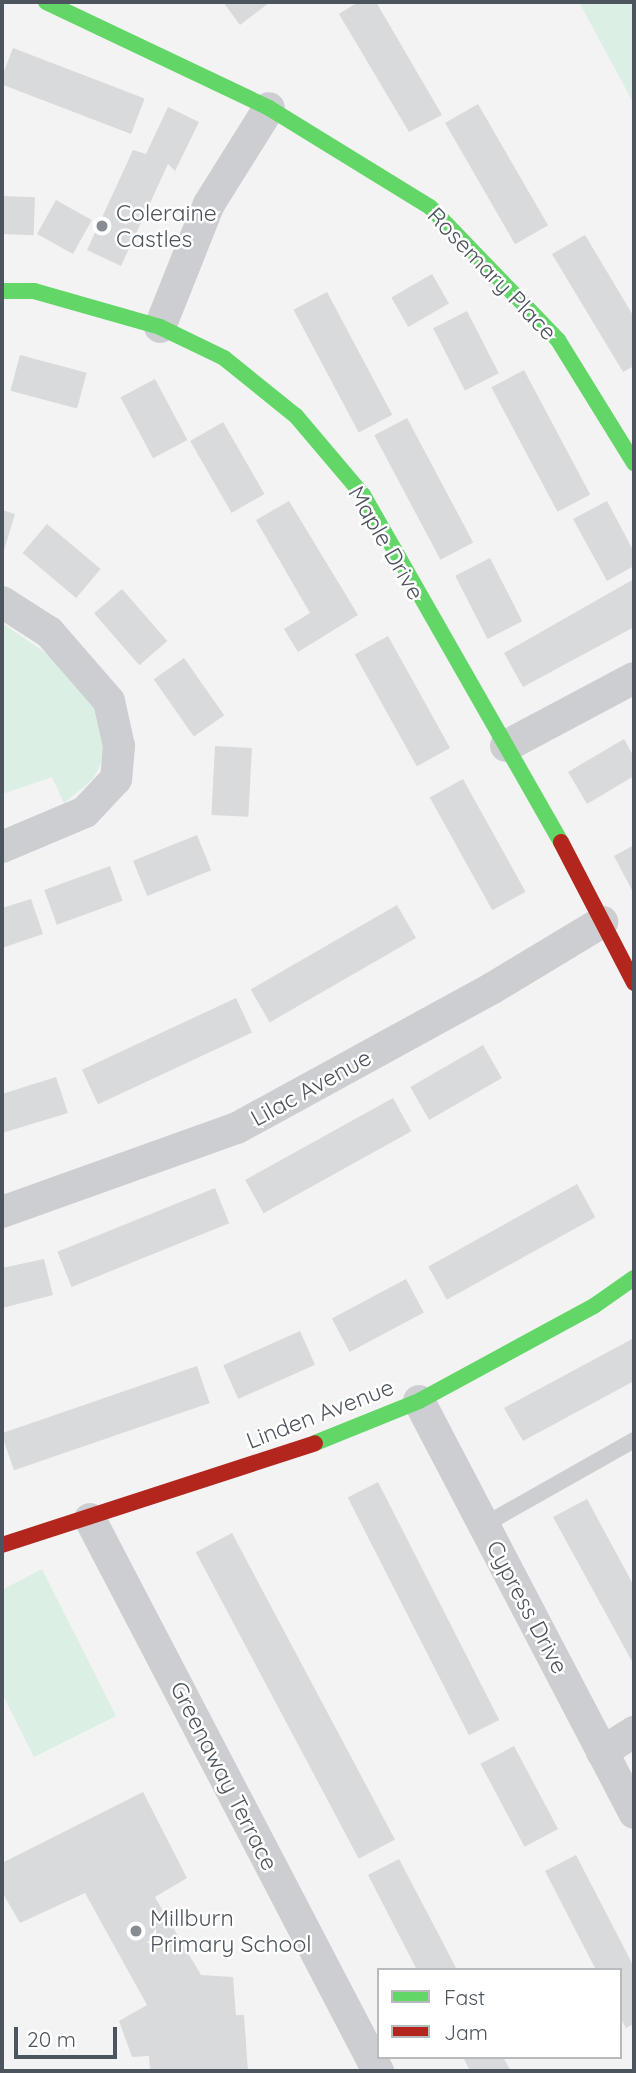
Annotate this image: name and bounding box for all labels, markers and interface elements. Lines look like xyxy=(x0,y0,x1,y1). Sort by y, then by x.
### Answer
place label: Coleraine Castles xyxy=(116,199,217,253)
street label: Rosemary Place xyxy=(422,202,562,346)
marker: Coleraine Castles xyxy=(94,218,110,234)
street label: Maple Drive xyxy=(342,481,430,605)
street label: Lilac Avenue xyxy=(246,1044,376,1132)
street label: Linden Avenue xyxy=(242,1373,398,1455)
street label: Cypress Drive xyxy=(480,1536,574,1678)
street label: Greenaway Terrace xyxy=(164,1677,284,1875)
place label: Millburn Primary School xyxy=(150,1904,312,1958)
marker: Millburn Primary School xyxy=(128,1923,144,1939)
legend xyxy=(377,1968,622,2059)
text: Fast xyxy=(444,1984,485,2010)
scale bar xyxy=(18,2014,121,2058)
text: Jam xyxy=(444,2019,488,2045)
text: 20 m xyxy=(27,2026,76,2052)

